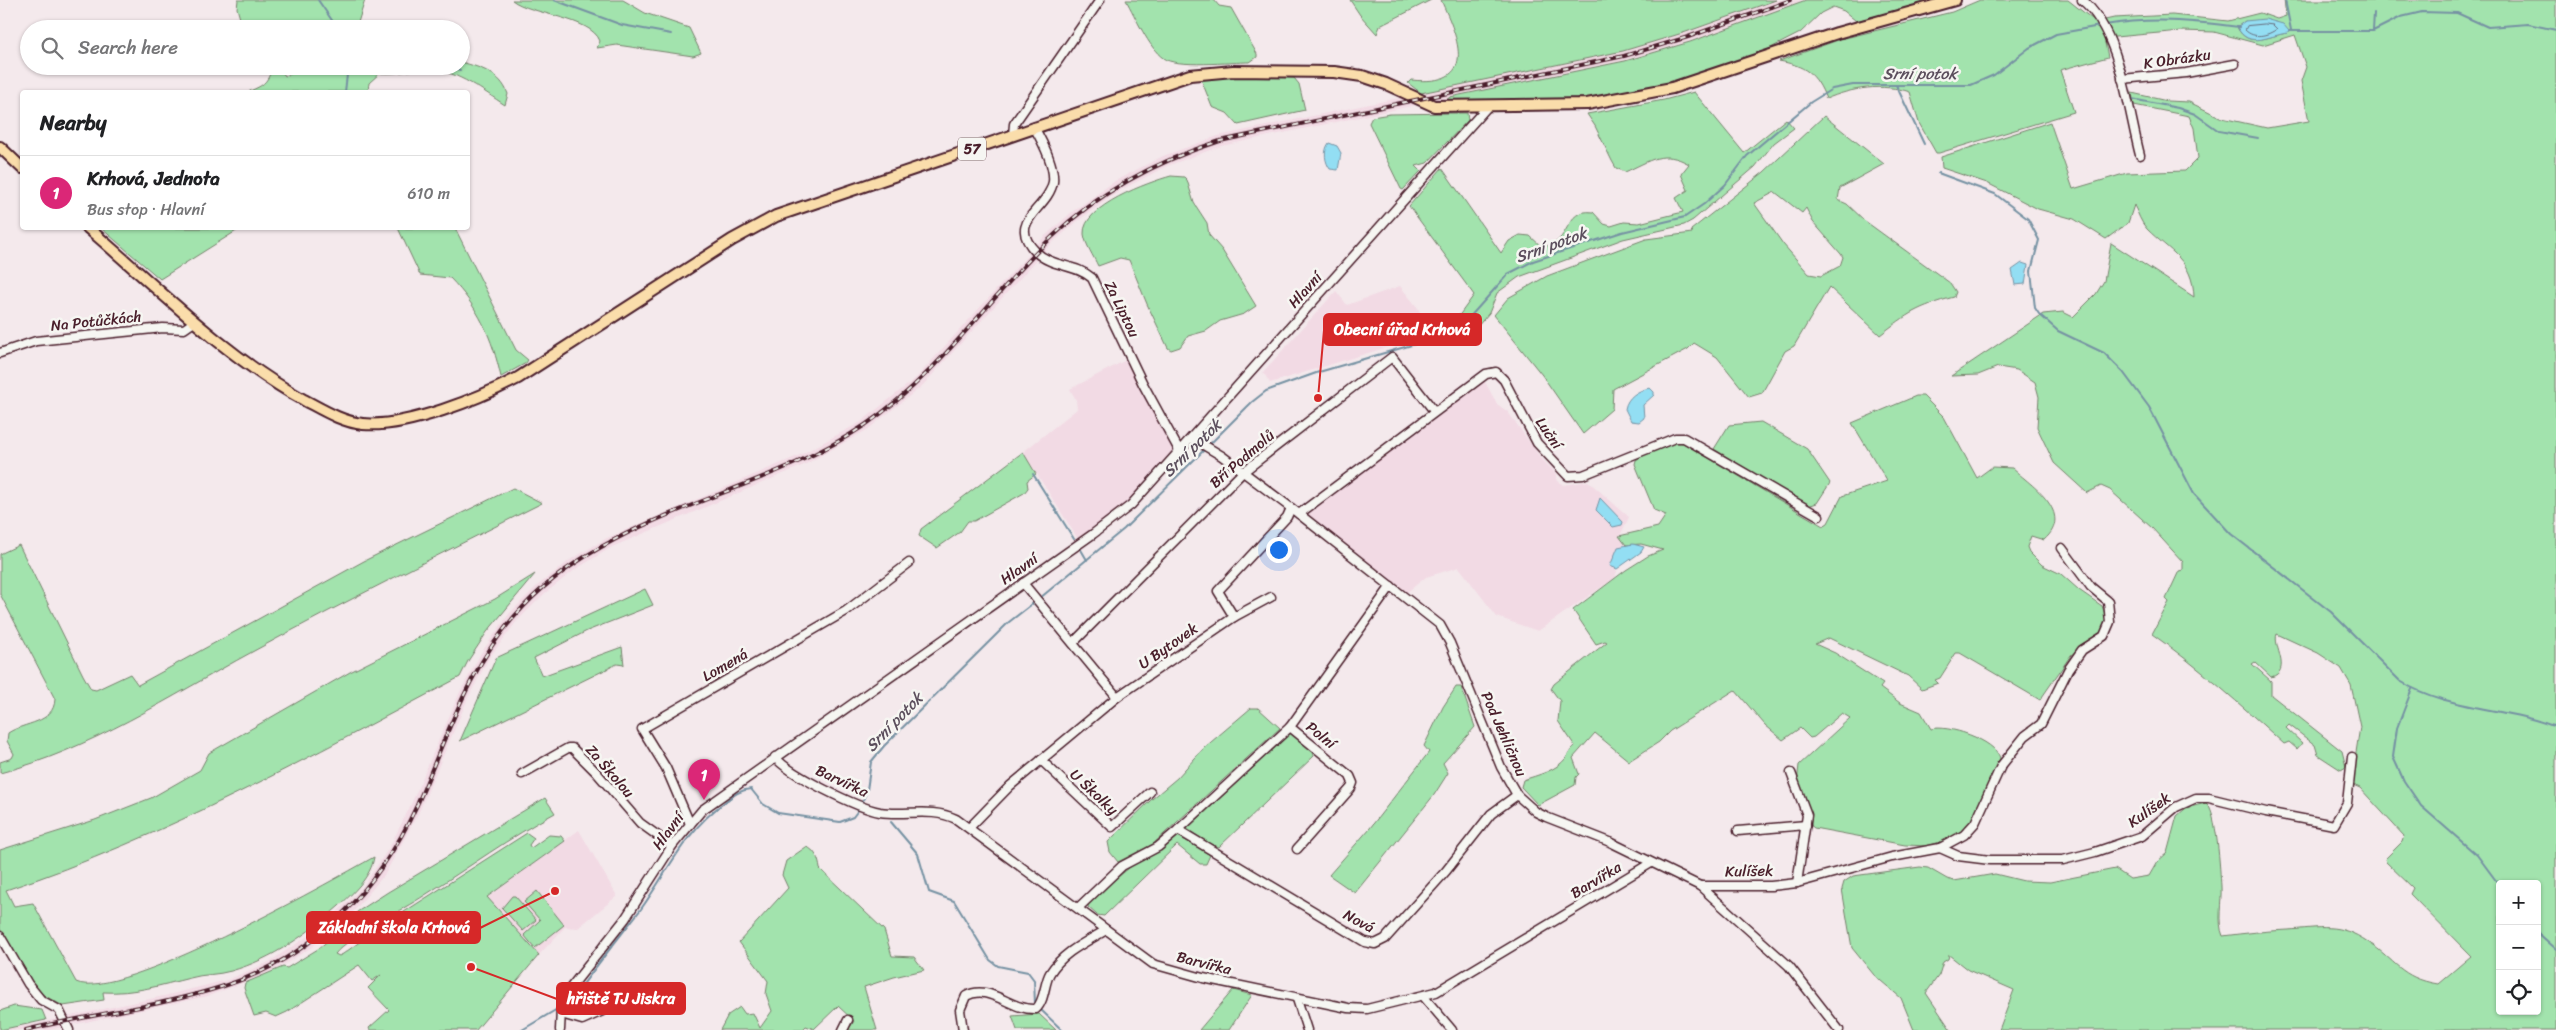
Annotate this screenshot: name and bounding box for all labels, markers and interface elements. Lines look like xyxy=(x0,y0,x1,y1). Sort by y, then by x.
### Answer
search box xyxy=(20,20,470,75)
text: Search here xyxy=(78,31,178,64)
icon: search xyxy=(38,34,66,62)
street label: K Obrázku xyxy=(2142,41,2212,77)
water label: Srní potok xyxy=(1883,59,1959,88)
text: Nearby xyxy=(40,104,106,142)
road number: 57 xyxy=(958,138,986,160)
text: Krhová, Jednota xyxy=(87,162,220,195)
text: 1 xyxy=(53,179,59,208)
text: 610 m xyxy=(407,179,450,208)
text: Bus stop · Hlavní xyxy=(87,195,205,224)
water label: Srní potok xyxy=(1511,218,1593,271)
street label: Hlavní xyxy=(1281,264,1330,314)
street label: Za Liptou xyxy=(1097,276,1147,342)
street label: Na Potůčkách xyxy=(49,303,143,339)
callout: Obecní úřad Krhová xyxy=(1324,314,1481,345)
text: Obecní úřad Krhová xyxy=(1333,315,1470,344)
water label: Srní potok xyxy=(1155,410,1230,484)
street label: Luční xyxy=(1528,411,1571,456)
street label: Bří Podmolů xyxy=(1203,423,1281,495)
your location xyxy=(1266,537,1292,563)
street label: Hlavní xyxy=(994,545,1045,592)
street label: U Bytovek xyxy=(1133,615,1204,676)
street label: Lomená xyxy=(697,641,753,689)
water label: Srní potok xyxy=(858,684,932,759)
street label: Pod Jehličnou xyxy=(1474,687,1534,781)
street label: Polní xyxy=(1300,714,1344,757)
street label: Za Školou xyxy=(579,738,641,804)
street label: Barvířka xyxy=(811,757,873,805)
pin: 1 xyxy=(688,759,720,800)
street label: U Školky xyxy=(1064,762,1125,822)
street label: Kulíšek xyxy=(2122,786,2176,834)
street label: Hlavní xyxy=(645,805,692,855)
street label: Barvířka xyxy=(1565,854,1627,906)
street label: Kulíšek xyxy=(1725,858,1773,884)
map controls xyxy=(2496,880,2541,1015)
button: + xyxy=(2496,880,2541,925)
street label: Nová xyxy=(1339,902,1380,940)
callout: Základní škola Krhová xyxy=(307,912,480,943)
text: Základní škola Krhová xyxy=(317,913,470,942)
button: − xyxy=(2496,925,2541,970)
street label: Barvířka xyxy=(1174,944,1235,982)
button: locate xyxy=(2496,970,2541,1015)
callout: hřiště TJ Jiskra xyxy=(557,983,685,1014)
text: hřiště TJ Jiskra xyxy=(566,984,676,1013)

